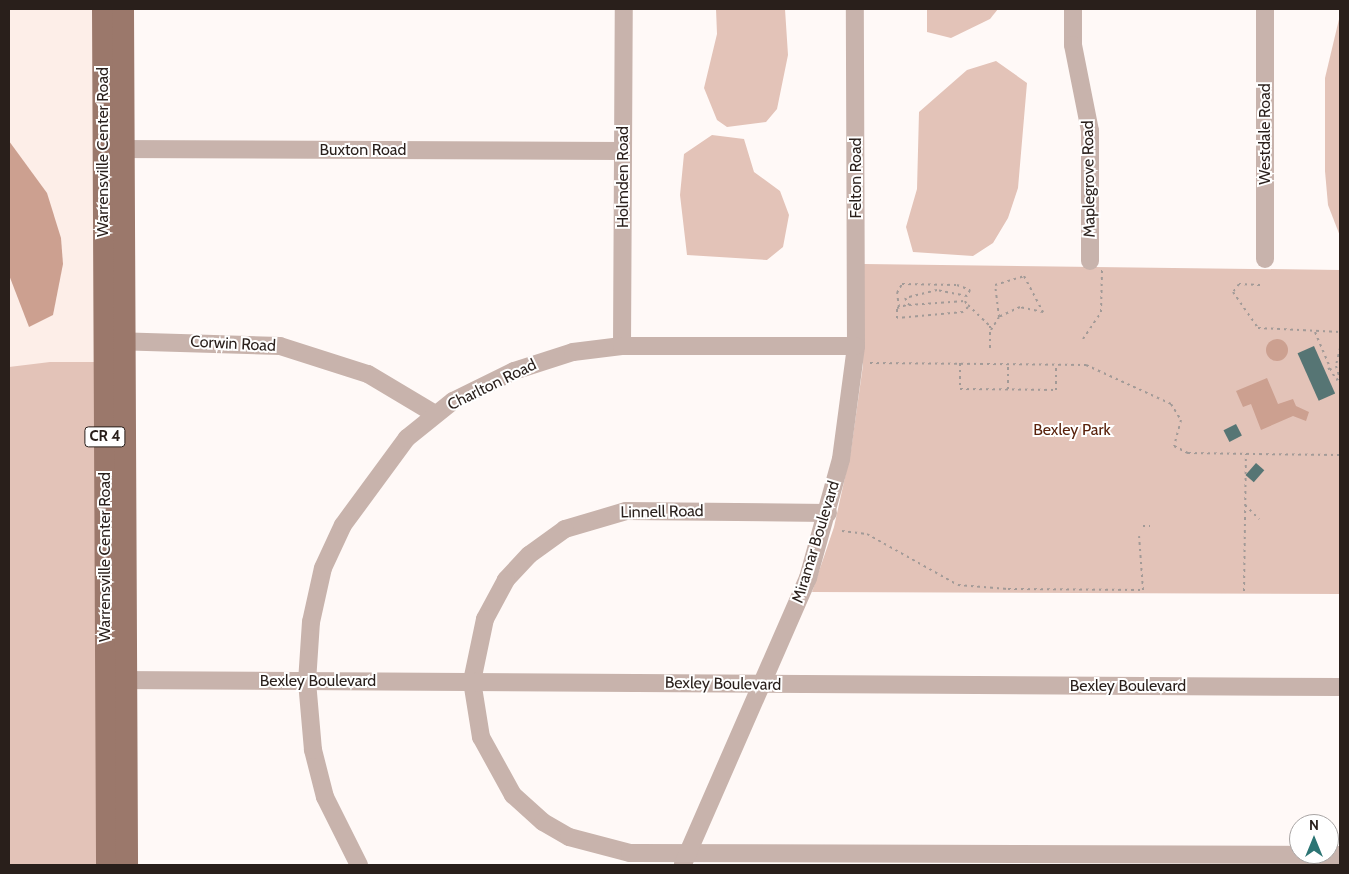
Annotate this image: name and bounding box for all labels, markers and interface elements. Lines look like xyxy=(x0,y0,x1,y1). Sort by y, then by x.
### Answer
street label: Warrensville Center Road xyxy=(93,67,113,237)
street label: Westdale Road xyxy=(1255,83,1275,185)
street label: Maplegrove Road xyxy=(1078,120,1100,238)
street label: Holmden Road xyxy=(613,126,633,228)
street label: Felton Road xyxy=(846,138,866,218)
street label: Buxton Road xyxy=(320,140,406,160)
street label: Corwin Road xyxy=(190,332,276,356)
street label: Charlton Road xyxy=(444,355,540,415)
park label: Bexley Park xyxy=(1033,420,1111,440)
road number: CR 4 xyxy=(84,424,126,450)
street label: Warrensville Center Road xyxy=(95,472,115,642)
street label: Miramar Boulevard xyxy=(788,478,844,606)
street label: Linnell Road xyxy=(620,502,704,522)
street label: Bexley Boulevard xyxy=(260,671,376,691)
street label: Bexley Boulevard xyxy=(665,673,781,695)
street label: Bexley Boulevard xyxy=(1070,676,1186,696)
north arrow xyxy=(1289,814,1339,864)
text: N xyxy=(1309,816,1319,834)

